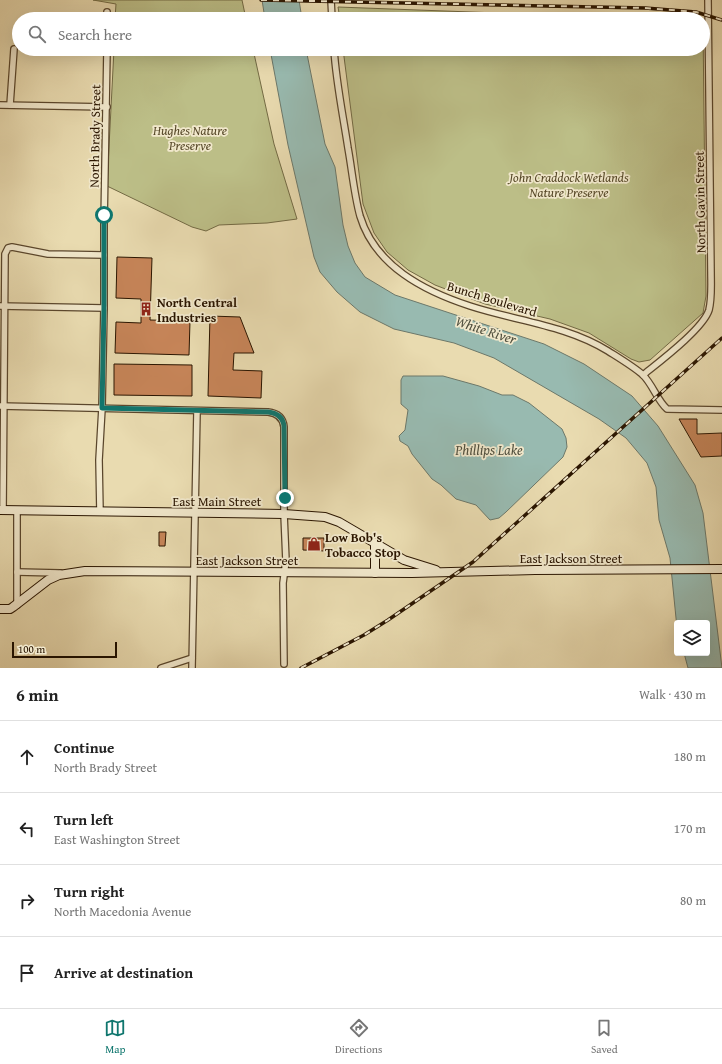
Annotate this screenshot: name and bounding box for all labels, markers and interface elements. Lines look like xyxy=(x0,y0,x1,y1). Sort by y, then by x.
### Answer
search box xyxy=(12,12,710,56)
icon: search xyxy=(26,23,48,45)
text: Search here xyxy=(58,24,132,45)
street label: North Brady Street xyxy=(85,84,105,188)
park label: Hughes Nature Preserve xyxy=(152,121,227,155)
street label: North Gavin Street xyxy=(690,150,710,253)
park label: John Craddock Wetlands Nature Preserve xyxy=(507,168,629,202)
route start xyxy=(95,206,113,224)
street label: Bunch Boulevard xyxy=(445,276,539,322)
place label: North Central Industries xyxy=(157,293,237,327)
building icon: North Central Industries xyxy=(138,301,154,317)
water label: White River xyxy=(453,311,520,349)
water label: Phillips Lake xyxy=(454,440,523,460)
route end xyxy=(276,489,294,507)
street label: East Main Street xyxy=(173,492,262,511)
place label: Low Bob's Tobacco Stop xyxy=(325,528,401,562)
shop icon: Low Bob's Tobacco Stop xyxy=(306,536,322,552)
street label: East Jackson Street xyxy=(520,549,623,568)
street label: East Jackson Street xyxy=(196,551,299,570)
map controls xyxy=(674,620,710,656)
button: layers xyxy=(674,620,710,656)
scale bar xyxy=(12,640,117,659)
text: 100 m xyxy=(18,641,45,657)
text: 6 min xyxy=(16,682,58,707)
text: Walk · 430 m xyxy=(639,685,706,704)
text: Continue xyxy=(54,737,115,758)
icon: ahead xyxy=(16,746,38,768)
text: 180 m xyxy=(674,747,706,766)
text: North Brady Street xyxy=(54,758,157,777)
text: Turn left xyxy=(54,809,113,830)
icon: left xyxy=(16,818,38,840)
text: 170 m xyxy=(674,819,706,838)
text: East Washington Street xyxy=(54,830,180,849)
text: Turn right xyxy=(54,881,125,902)
icon: right xyxy=(16,890,38,912)
text: 80 m xyxy=(680,891,706,910)
text: North Macedonia Avenue xyxy=(54,902,191,921)
icon: arrive xyxy=(16,962,38,984)
text: Arrive at destination xyxy=(54,962,193,983)
tab: Map xyxy=(104,1017,126,1057)
tab: Directions xyxy=(335,1017,382,1057)
tab: Saved xyxy=(591,1017,618,1057)

